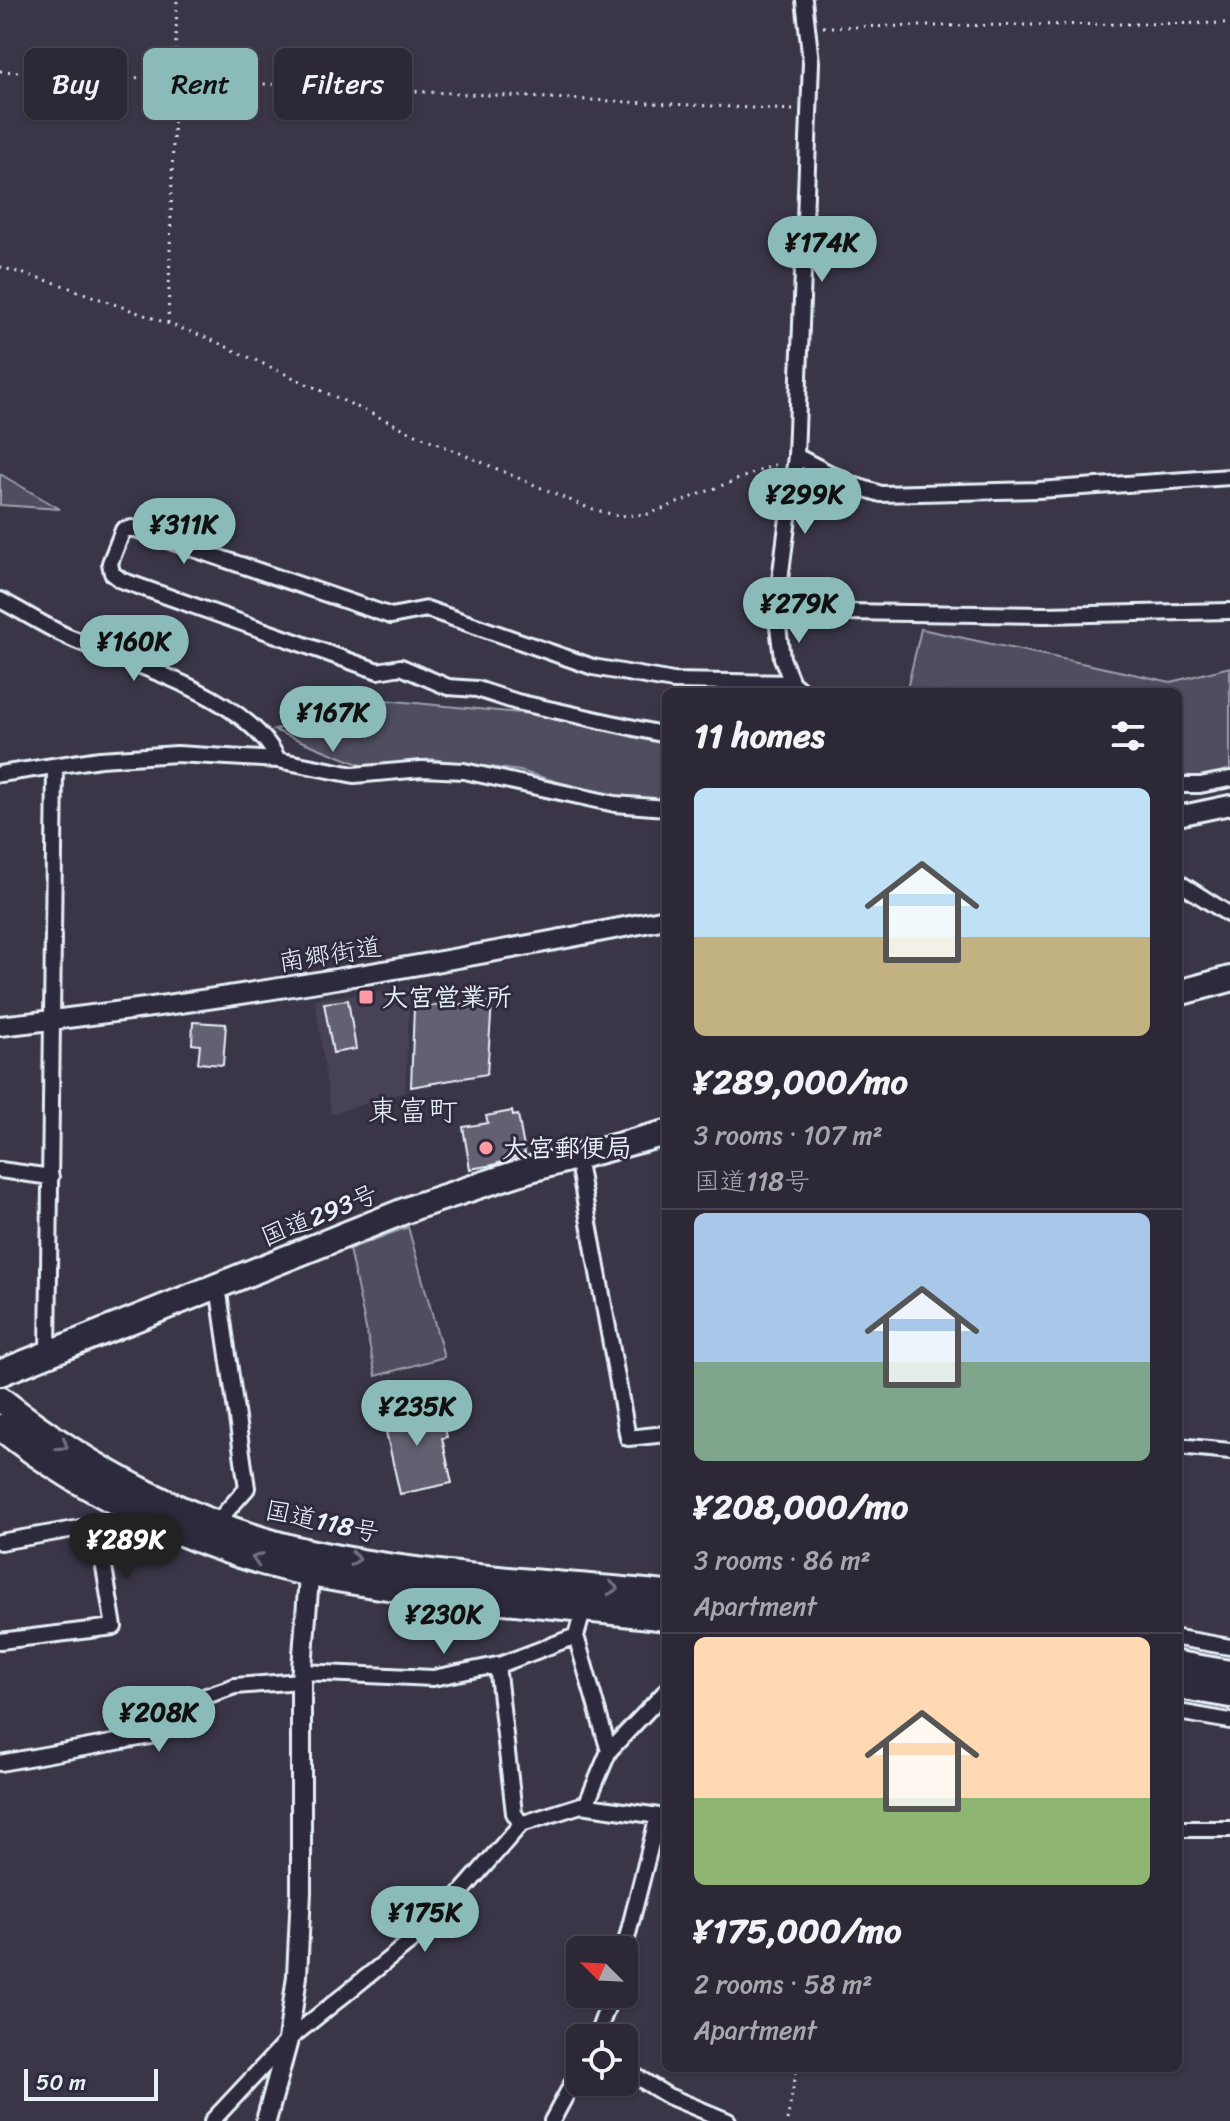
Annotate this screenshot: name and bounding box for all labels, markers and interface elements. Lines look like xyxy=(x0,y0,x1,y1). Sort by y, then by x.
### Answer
chip: Buy xyxy=(24,48,127,120)
chip: Rent xyxy=(143,48,258,120)
chip: Filters xyxy=(274,48,412,120)
pin: ¥174K xyxy=(766,216,878,284)
text: ¥174K xyxy=(786,219,858,265)
pin: ¥299K xyxy=(749,468,861,536)
text: ¥299K xyxy=(766,471,844,517)
pin: ¥311K xyxy=(128,498,240,566)
text: ¥311K xyxy=(151,501,217,547)
pin: ¥279K xyxy=(743,577,855,645)
text: ¥279K xyxy=(761,580,837,626)
pin: ¥160K xyxy=(78,615,190,683)
text: ¥160K xyxy=(98,618,170,664)
pin: ¥167K xyxy=(277,686,389,754)
text: ¥167K xyxy=(297,689,369,735)
text: 11 homes xyxy=(694,706,825,766)
icon: filters xyxy=(1106,714,1150,758)
icon: home xyxy=(850,840,994,984)
street label: 南郷街道 xyxy=(275,923,385,985)
place label: 大宮営業所 xyxy=(382,974,512,1020)
marker: 大宮営業所 xyxy=(357,988,375,1006)
text: ¥289,000/mo xyxy=(694,1052,908,1112)
district label: 東富町 xyxy=(368,1084,458,1138)
text: 3 rooms · 107 m² xyxy=(694,1112,883,1158)
place label: 大宮郵便局 xyxy=(502,1125,632,1171)
marker: 大宮郵便局 xyxy=(477,1139,495,1157)
text: 国道118号 xyxy=(694,1158,810,1204)
street label: 国道293号 xyxy=(253,1171,385,1259)
icon: home xyxy=(850,1265,994,1409)
pin: ¥235K xyxy=(361,1380,473,1448)
text: ¥235K xyxy=(379,1383,455,1429)
one-way arrow xyxy=(55,1435,69,1450)
text: ¥208,000/mo xyxy=(694,1477,908,1537)
street label: 国道118号 xyxy=(260,1486,384,1556)
pin: ¥289K xyxy=(70,1513,182,1581)
text: ¥289K xyxy=(88,1516,164,1562)
text: 3 rooms · 86 m² xyxy=(694,1537,871,1583)
one-way arrow xyxy=(348,1550,362,1567)
one-way arrow xyxy=(251,1552,264,1568)
one-way arrow xyxy=(607,1580,620,1597)
text: Apartment xyxy=(694,1583,817,1629)
pin: ¥230K xyxy=(388,1588,500,1656)
text: ¥230K xyxy=(406,1591,482,1637)
pin: ¥208K xyxy=(103,1686,215,1754)
text: ¥208K xyxy=(120,1689,198,1735)
icon: home xyxy=(850,1689,994,1833)
pin: ¥175K xyxy=(369,1886,481,1954)
text: ¥175K xyxy=(389,1889,461,1935)
text: ¥175,000/mo xyxy=(694,1901,902,1961)
north arrow xyxy=(566,1936,638,2008)
map controls xyxy=(566,1936,638,2096)
text: 2 rooms · 58 m² xyxy=(694,1961,872,2007)
text: Apartment xyxy=(694,2007,817,2053)
button: locate xyxy=(566,2024,638,2096)
text: 50 m xyxy=(36,2063,86,2102)
scale bar xyxy=(24,2065,158,2101)

